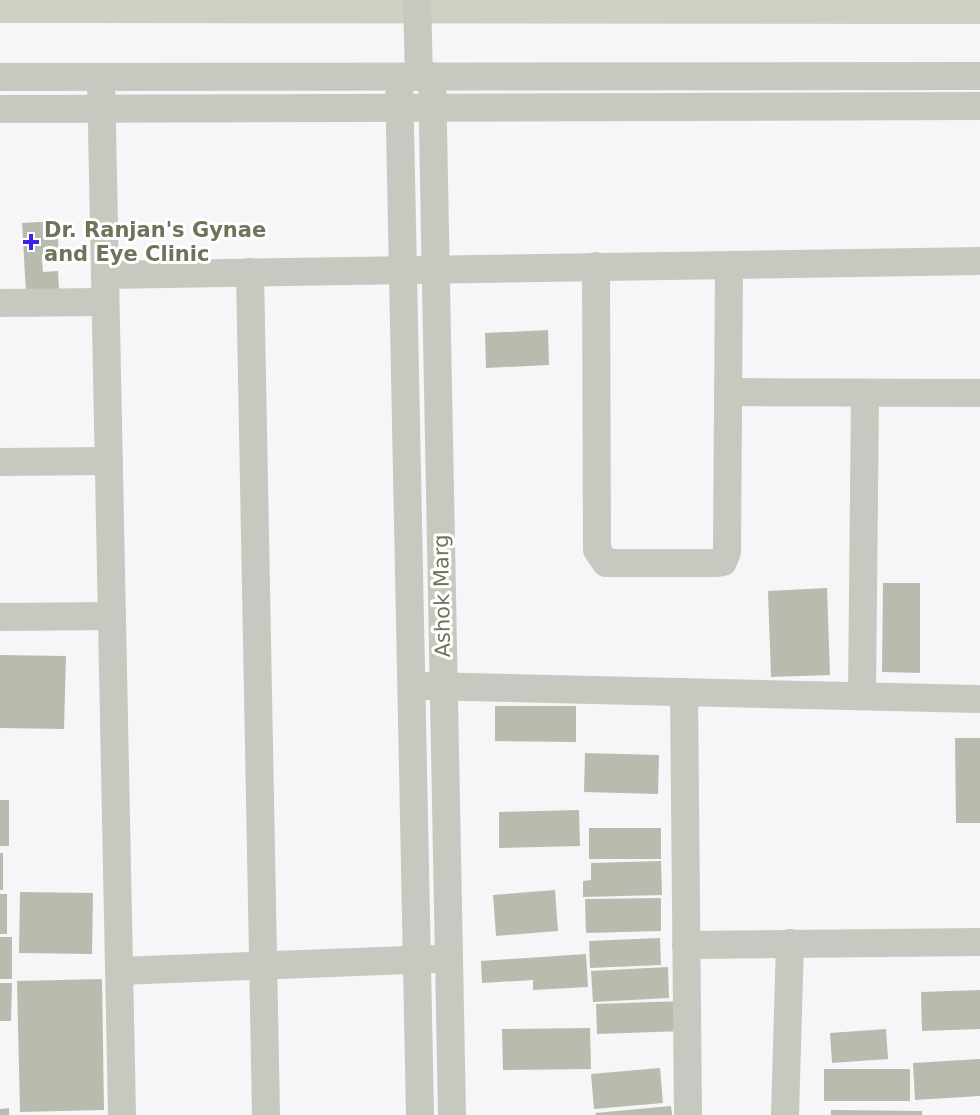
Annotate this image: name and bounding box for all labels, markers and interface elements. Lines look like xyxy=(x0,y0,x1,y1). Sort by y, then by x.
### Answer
place label: Dr. Ranjan's Gynae and Eye Clinic xyxy=(44,218,266,266)
marker: Dr. Ranjan's Gynae and Eye Clinic xyxy=(22,233,40,251)
street label: Ashok Marg xyxy=(429,534,455,658)

